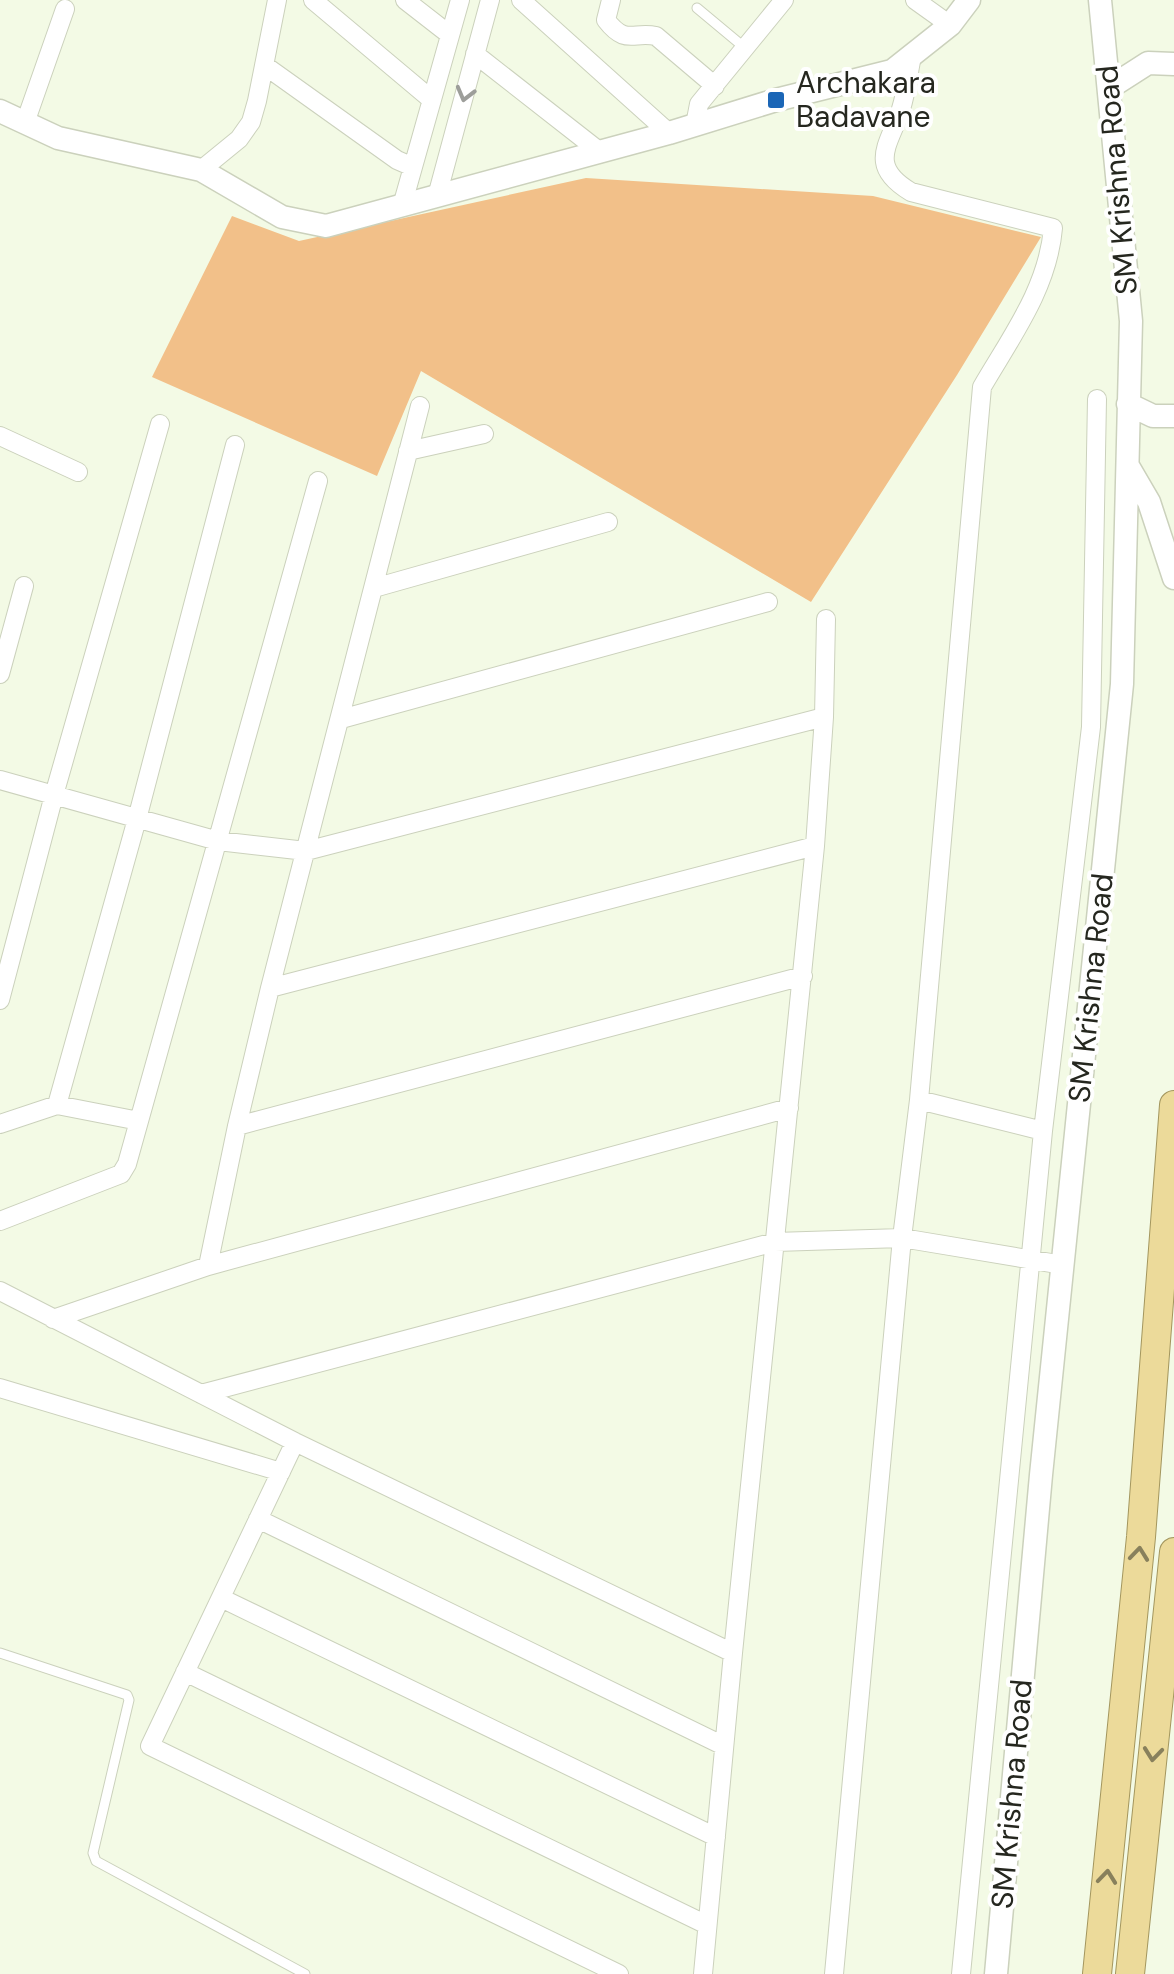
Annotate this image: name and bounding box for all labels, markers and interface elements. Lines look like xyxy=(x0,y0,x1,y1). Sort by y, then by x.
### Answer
place label: Archakara Badavane xyxy=(796,63,936,136)
street label: SM Krishna Road xyxy=(1087,64,1146,296)
one-way arrow xyxy=(455,85,476,102)
marker: Archakara Badavane xyxy=(765,89,787,111)
street label: SM Krishna Road xyxy=(1059,871,1122,1104)
one-way arrow xyxy=(1128,1545,1150,1561)
street label: SM Krishna Road xyxy=(982,1678,1041,1910)
one-way arrow xyxy=(1143,1746,1164,1762)
one-way arrow xyxy=(1096,1869,1117,1885)

